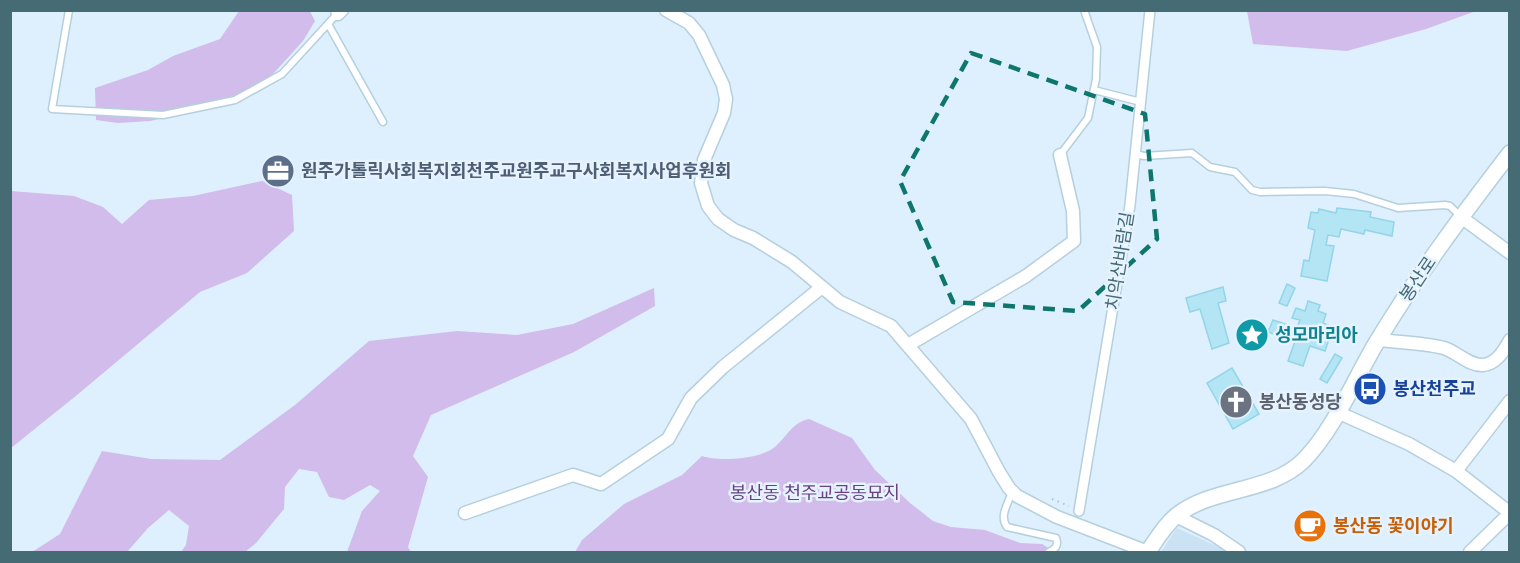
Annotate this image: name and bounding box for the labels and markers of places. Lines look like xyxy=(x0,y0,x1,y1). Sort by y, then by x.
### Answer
office icon: 원주가톨릭사회복지회천주교원주교구사회복지사업후원회 xyxy=(260,153,296,189)
place label: 원주가톨릭사회복지회천주교원주교구사회복지사업후원회 xyxy=(301,159,732,183)
place icon: 성모마리아 xyxy=(1234,317,1270,353)
place label: 성모마리아 xyxy=(1275,323,1358,347)
bus stop icon: 봉산천주교 xyxy=(1352,371,1388,407)
place label: 봉산천주교 xyxy=(1393,377,1476,401)
church icon: 봉산동성당 xyxy=(1218,384,1254,420)
place label: 봉산동성당 xyxy=(1259,390,1342,414)
cafe icon: 봉산동 꽃이야기 xyxy=(1292,508,1328,544)
place label: 봉산동 꽃이야기 xyxy=(1333,514,1454,538)

